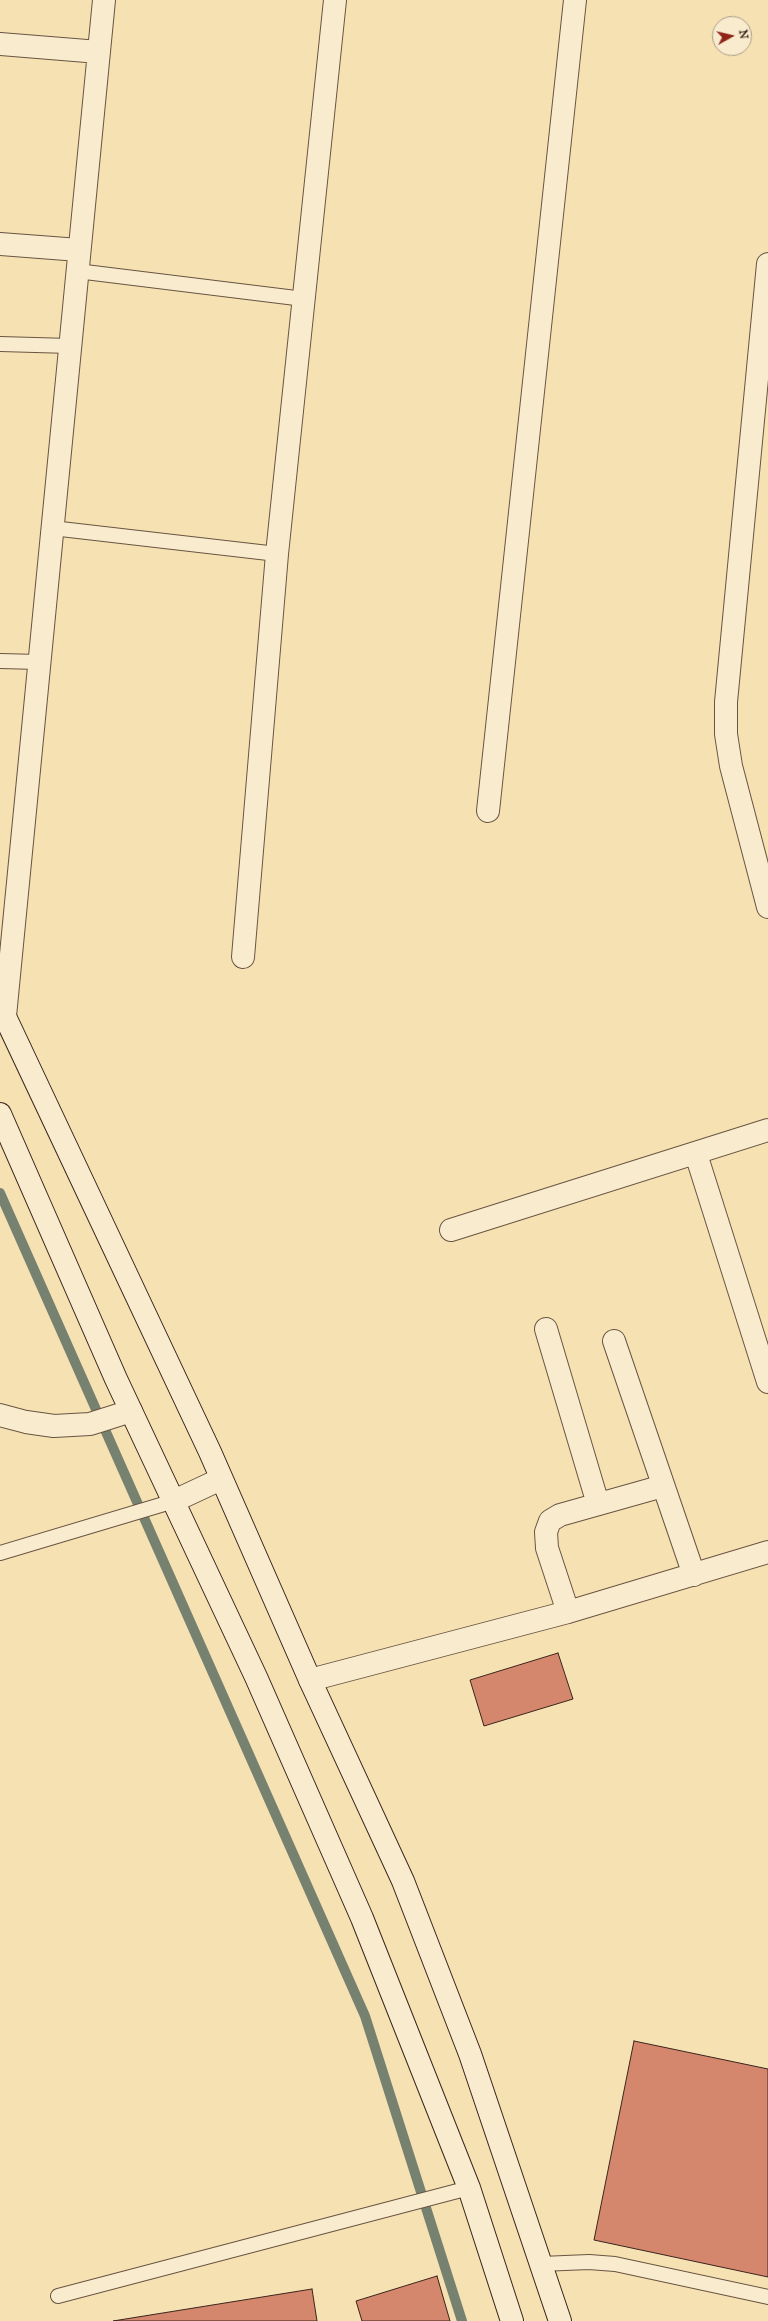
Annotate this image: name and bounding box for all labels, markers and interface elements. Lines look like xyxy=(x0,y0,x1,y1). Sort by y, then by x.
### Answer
north arrow xyxy=(712,16,752,56)
text: N xyxy=(736,29,750,40)

